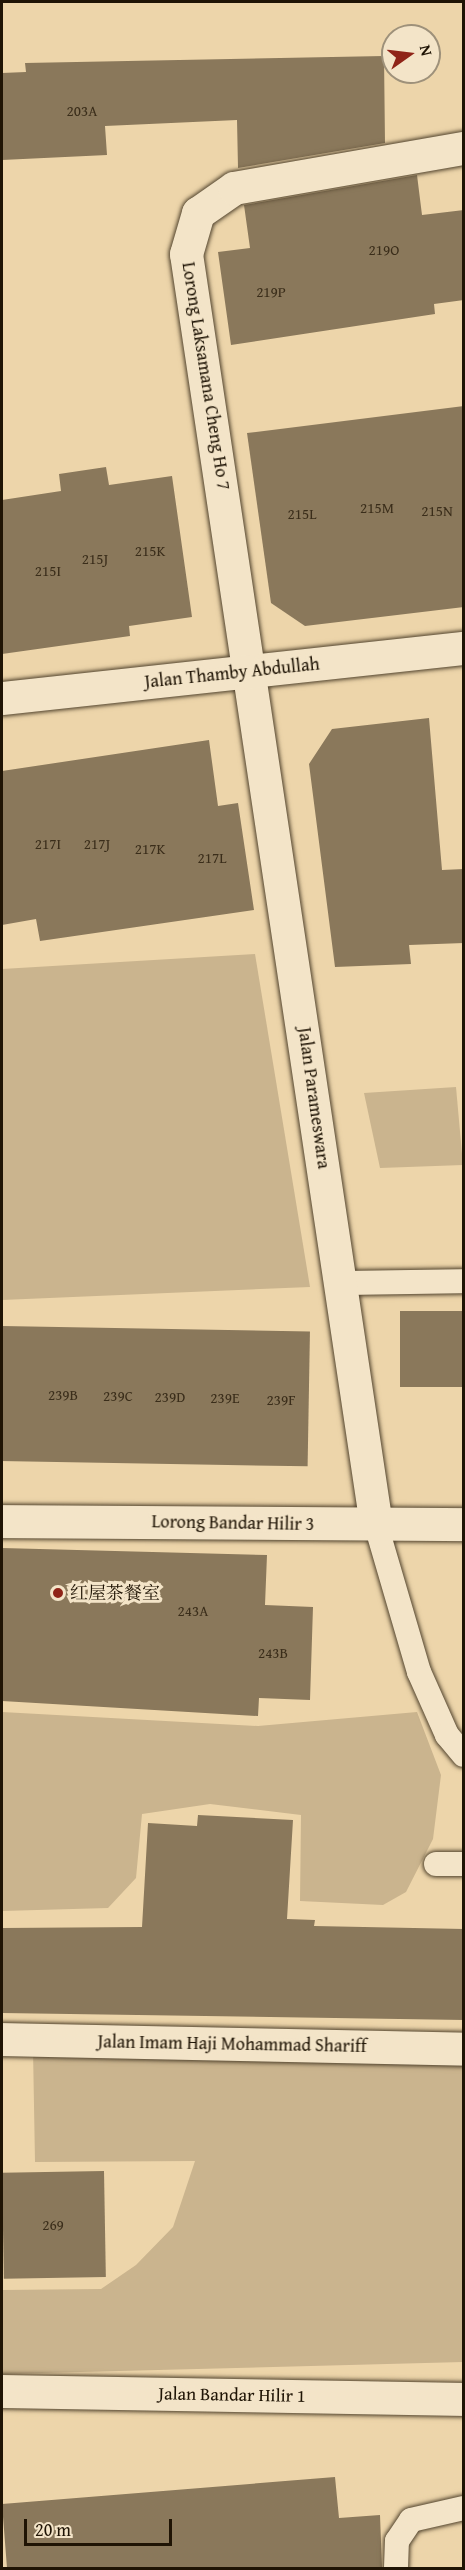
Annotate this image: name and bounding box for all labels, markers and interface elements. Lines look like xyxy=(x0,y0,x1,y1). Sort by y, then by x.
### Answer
north arrow xyxy=(381,24,441,84)
text: N xyxy=(414,42,439,58)
house number: 203A xyxy=(67,102,97,120)
house number: 219O xyxy=(369,241,399,259)
street label: Lorong Laksamana Cheng Ho 7 xyxy=(177,261,235,491)
house number: 219P xyxy=(256,283,286,301)
house number: 215M xyxy=(360,499,394,517)
house number: 215N xyxy=(421,502,453,520)
house number: 215L xyxy=(288,505,316,523)
house number: 215K xyxy=(135,542,165,560)
house number: 215J xyxy=(82,550,108,568)
house number: 215I xyxy=(35,562,61,580)
street label: Jalan Thamby Abdullah xyxy=(143,653,321,693)
house number: 217I xyxy=(35,835,61,853)
house number: 217J xyxy=(84,835,110,853)
house number: 217K xyxy=(135,840,165,858)
house number: 217L xyxy=(198,849,226,867)
street label: Jalan Parameswara xyxy=(293,1026,335,1170)
house number: 239B xyxy=(48,1386,78,1404)
house number: 239C xyxy=(103,1387,133,1405)
house number: 239D xyxy=(155,1388,185,1406)
house number: 239E xyxy=(210,1389,240,1407)
house number: 239F xyxy=(267,1391,295,1409)
street label: Lorong Bandar Hilir 3 xyxy=(151,1511,315,1535)
place label: 红屋茶餐室 xyxy=(70,1582,160,1604)
marker: 红屋茶餐室 xyxy=(51,1586,65,1600)
house number: 243A xyxy=(178,1602,208,1620)
house number: 243B xyxy=(258,1644,288,1662)
street label: Jalan Imam Haji Mohammad Shariff xyxy=(97,2031,367,2057)
house number: 269 xyxy=(42,2216,64,2234)
street label: Jalan Bandar Hilir 1 xyxy=(158,2383,306,2407)
scale bar xyxy=(27,2507,176,2545)
text: 20 m xyxy=(35,2516,71,2543)

